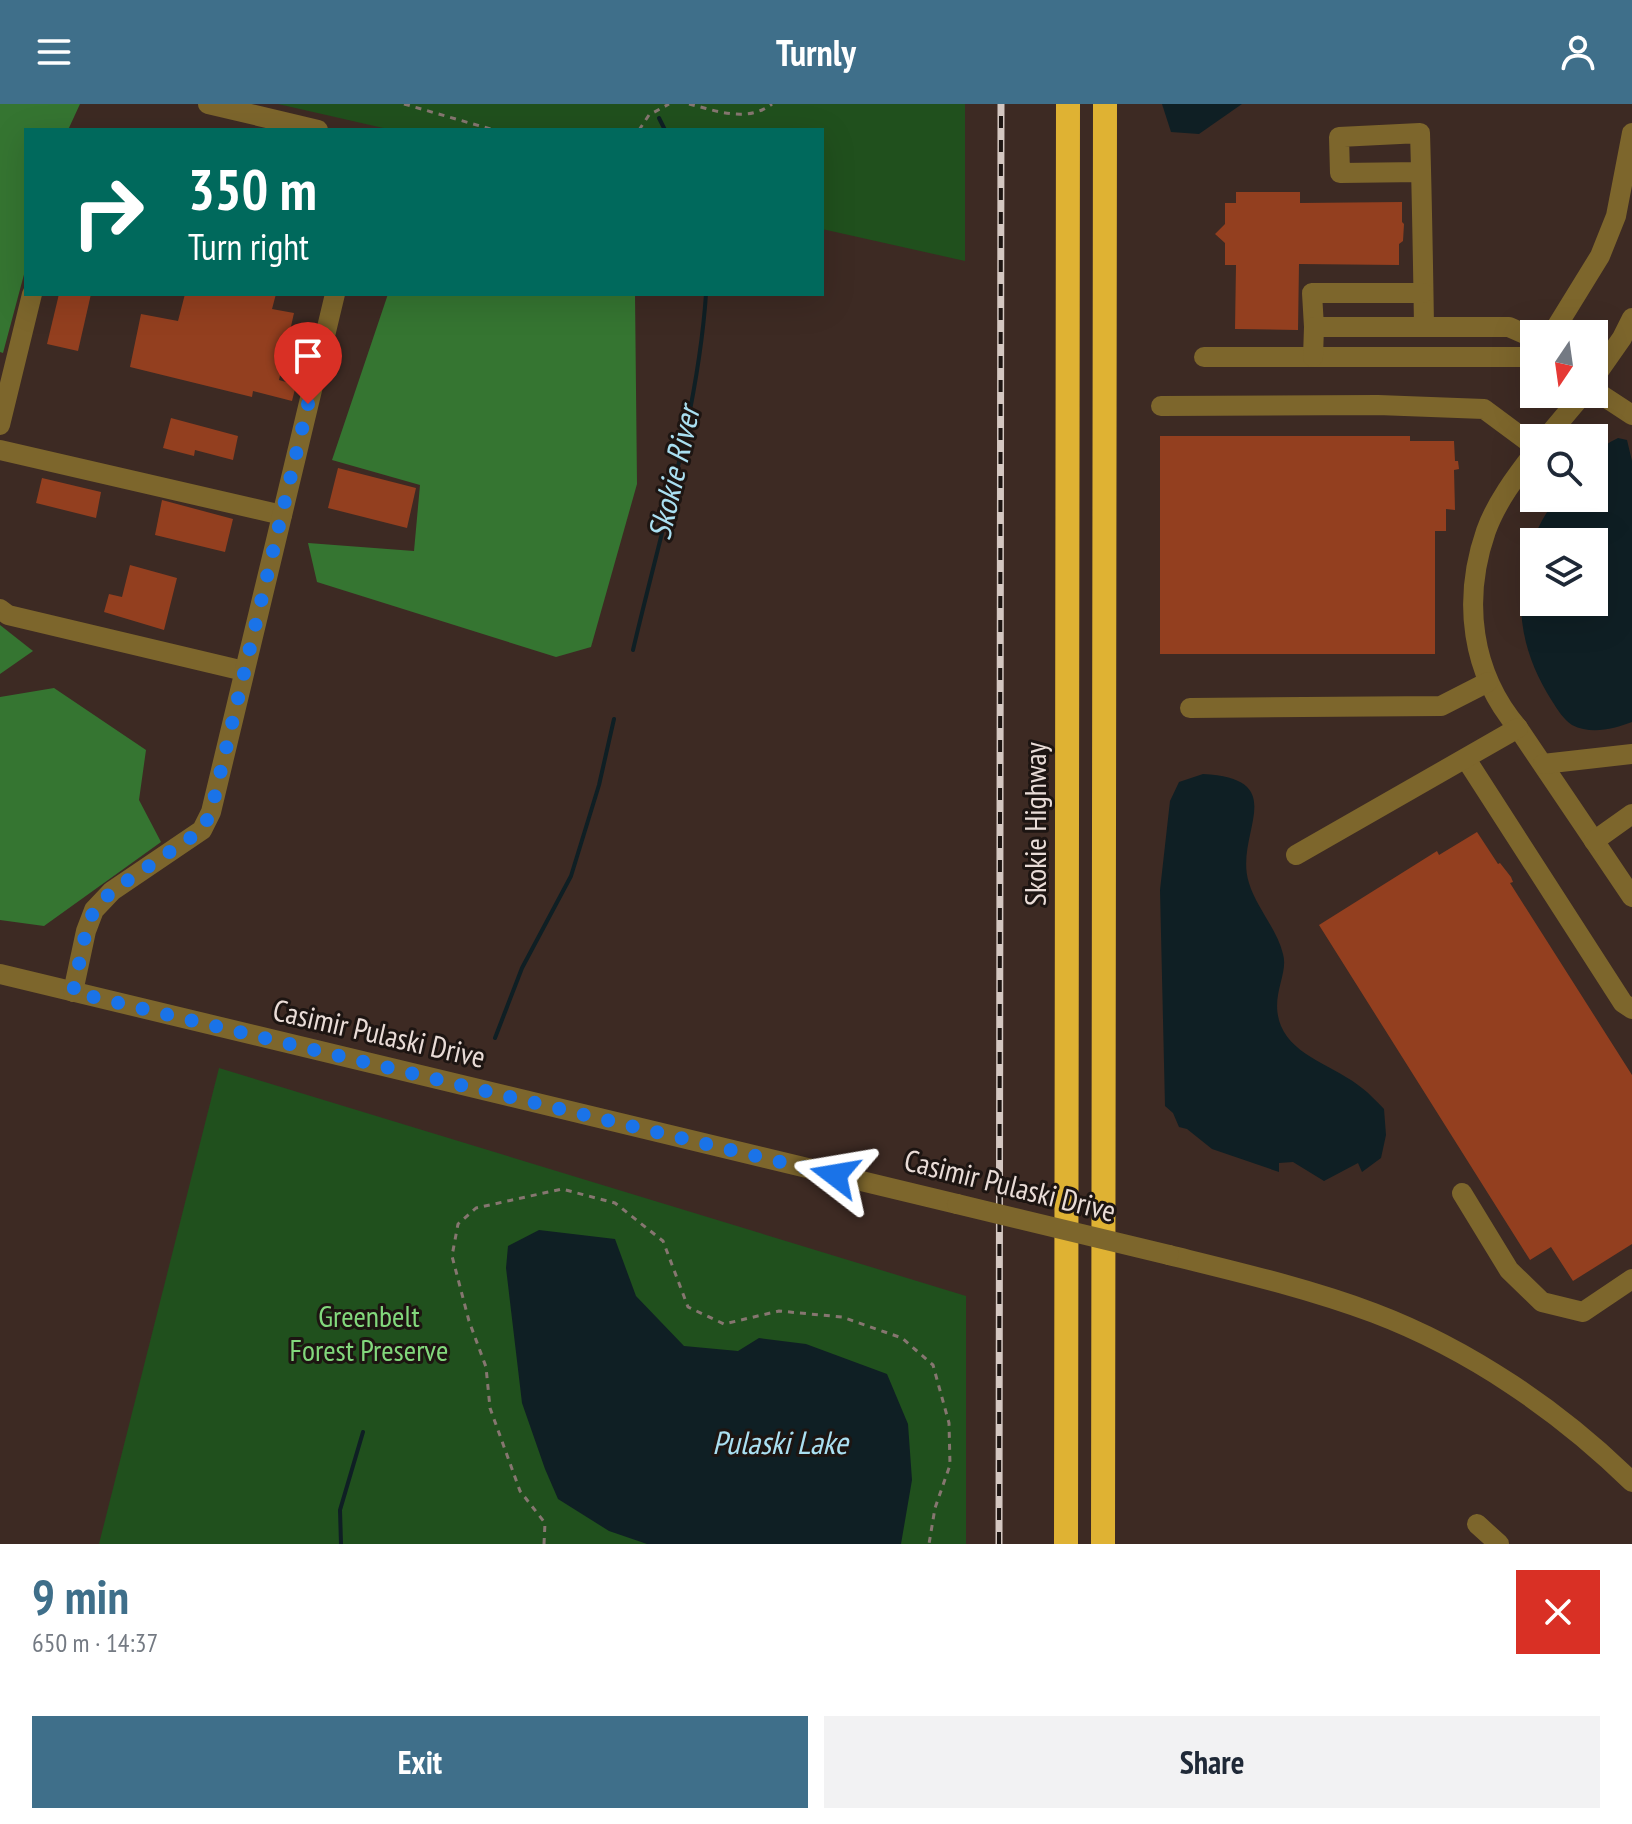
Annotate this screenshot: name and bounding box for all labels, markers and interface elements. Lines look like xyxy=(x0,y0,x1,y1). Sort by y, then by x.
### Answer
text: Turnly xyxy=(776,29,856,76)
icon: menu xyxy=(32,30,76,74)
icon: person xyxy=(1556,30,1600,74)
text: 350 m xyxy=(188,153,317,225)
icon: right xyxy=(56,160,160,264)
text: Turn right xyxy=(188,223,309,270)
north arrow xyxy=(1520,320,1608,408)
map controls xyxy=(1520,320,1608,616)
pin xyxy=(274,322,342,404)
icon: arrive xyxy=(286,334,330,378)
water label: Skokie River xyxy=(637,398,710,544)
button: search xyxy=(1520,424,1608,512)
button: layers xyxy=(1520,528,1608,616)
street label: Skokie Highway xyxy=(1015,741,1054,906)
street label: Casimir Pulaski Drive xyxy=(269,989,489,1076)
position arrow xyxy=(793,1133,877,1217)
street label: Casimir Pulaski Drive xyxy=(901,1139,1120,1230)
park label: Greenbelt Forest Preserve xyxy=(290,1296,448,1369)
water label: Pulaski Lake xyxy=(712,1421,850,1463)
text: 9 min xyxy=(32,1565,129,1627)
button: close xyxy=(1516,1570,1600,1654)
text: 650 m · 14:37 xyxy=(32,1626,158,1659)
button: Exit xyxy=(32,1716,808,1808)
button: Share xyxy=(824,1716,1600,1808)

